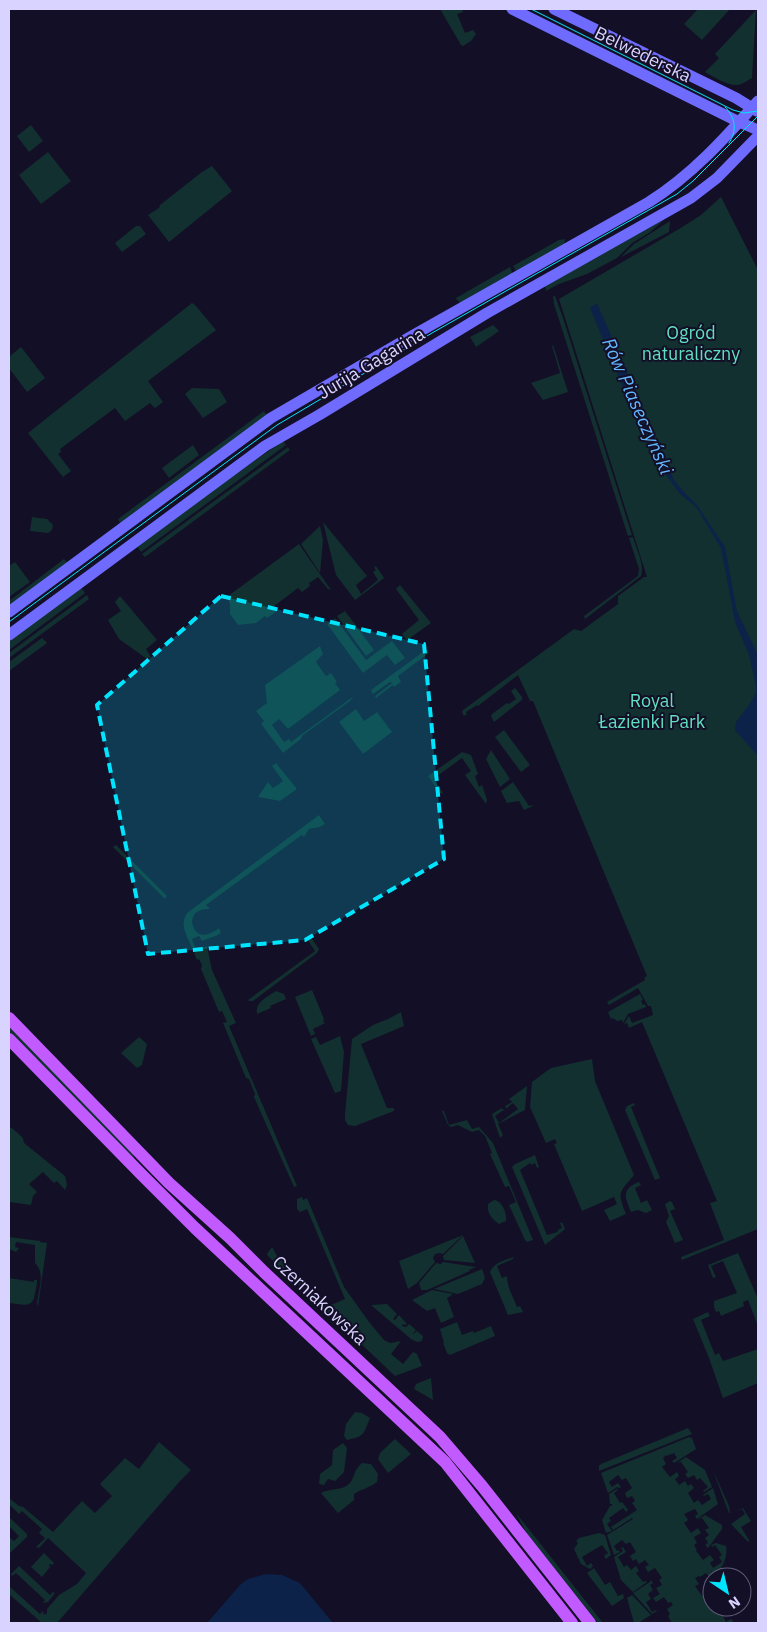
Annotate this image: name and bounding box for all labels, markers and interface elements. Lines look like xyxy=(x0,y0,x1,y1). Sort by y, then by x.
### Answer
street label: Belwederska xyxy=(591,21,695,87)
park label: Ogród naturaliczny xyxy=(642,321,740,365)
street label: Jurija Gagarina xyxy=(313,322,429,404)
water label: Rów Piaseczyński xyxy=(597,334,679,479)
park label: Royal Łazienki Park xyxy=(598,689,706,733)
street label: Czerniakowska xyxy=(268,1250,372,1350)
north arrow xyxy=(702,1567,752,1617)
text: N xyxy=(725,1592,744,1613)

